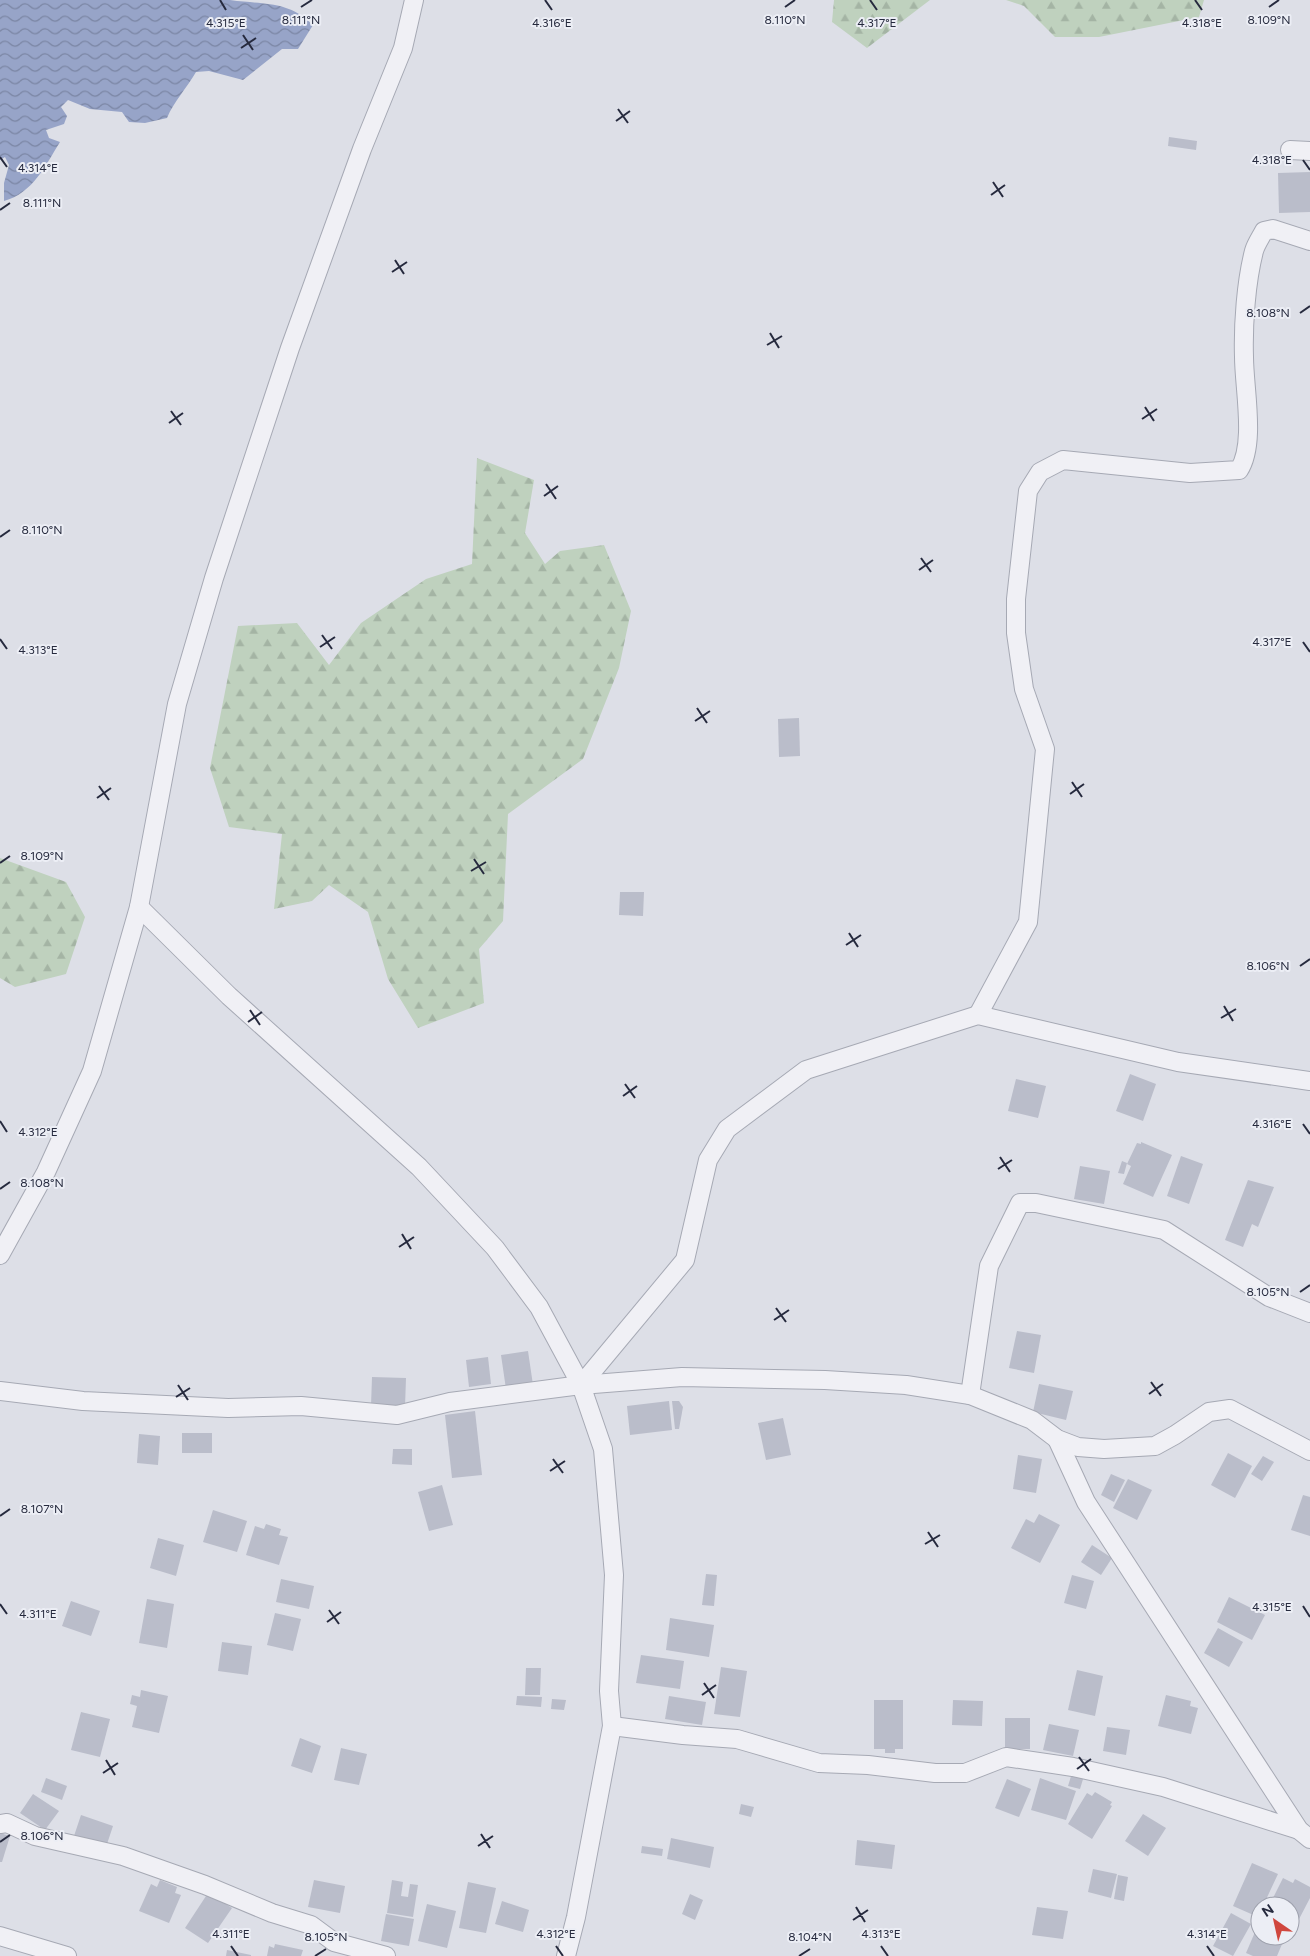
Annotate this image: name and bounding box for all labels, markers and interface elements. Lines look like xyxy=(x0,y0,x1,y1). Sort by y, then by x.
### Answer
text: 8.111°N xyxy=(282,13,320,27)
text: 8.110°N xyxy=(764,13,806,27)
text: 8.109°N xyxy=(1247,13,1291,27)
text: 4.315°E xyxy=(206,16,246,30)
text: 4.316°E xyxy=(532,16,572,30)
text: 4.317°E xyxy=(857,16,897,30)
text: 4.318°E xyxy=(1182,16,1222,30)
text: 4.318°E xyxy=(1252,153,1292,167)
text: 4.314°E xyxy=(18,161,58,175)
text: 8.111°N xyxy=(23,196,61,210)
text: 8.108°N xyxy=(1246,306,1290,320)
text: 8.110°N xyxy=(21,523,63,537)
text: 4.317°E xyxy=(1252,635,1292,649)
text: 4.313°E xyxy=(18,643,58,657)
text: 8.109°N xyxy=(20,849,64,863)
text: 8.106°N xyxy=(1246,959,1290,973)
text: 4.316°E xyxy=(1252,1117,1292,1131)
text: 4.312°E xyxy=(18,1125,58,1139)
text: 8.108°N xyxy=(20,1176,64,1190)
text: 8.105°N xyxy=(1246,1285,1290,1299)
text: 8.107°N xyxy=(21,1502,63,1516)
text: 4.315°E xyxy=(1252,1600,1292,1614)
text: 4.311°E xyxy=(19,1607,57,1621)
text: 8.106°N xyxy=(20,1829,64,1843)
north arrow xyxy=(1250,1896,1300,1946)
text: N xyxy=(1259,1901,1277,1921)
text: 4.311°E xyxy=(212,1927,250,1941)
text: 4.312°E xyxy=(536,1927,576,1941)
text: 4.313°E xyxy=(861,1927,901,1941)
text: 4.314°E xyxy=(1187,1927,1227,1941)
text: 8.105°N xyxy=(304,1930,348,1944)
text: 8.104°N xyxy=(788,1930,832,1944)

